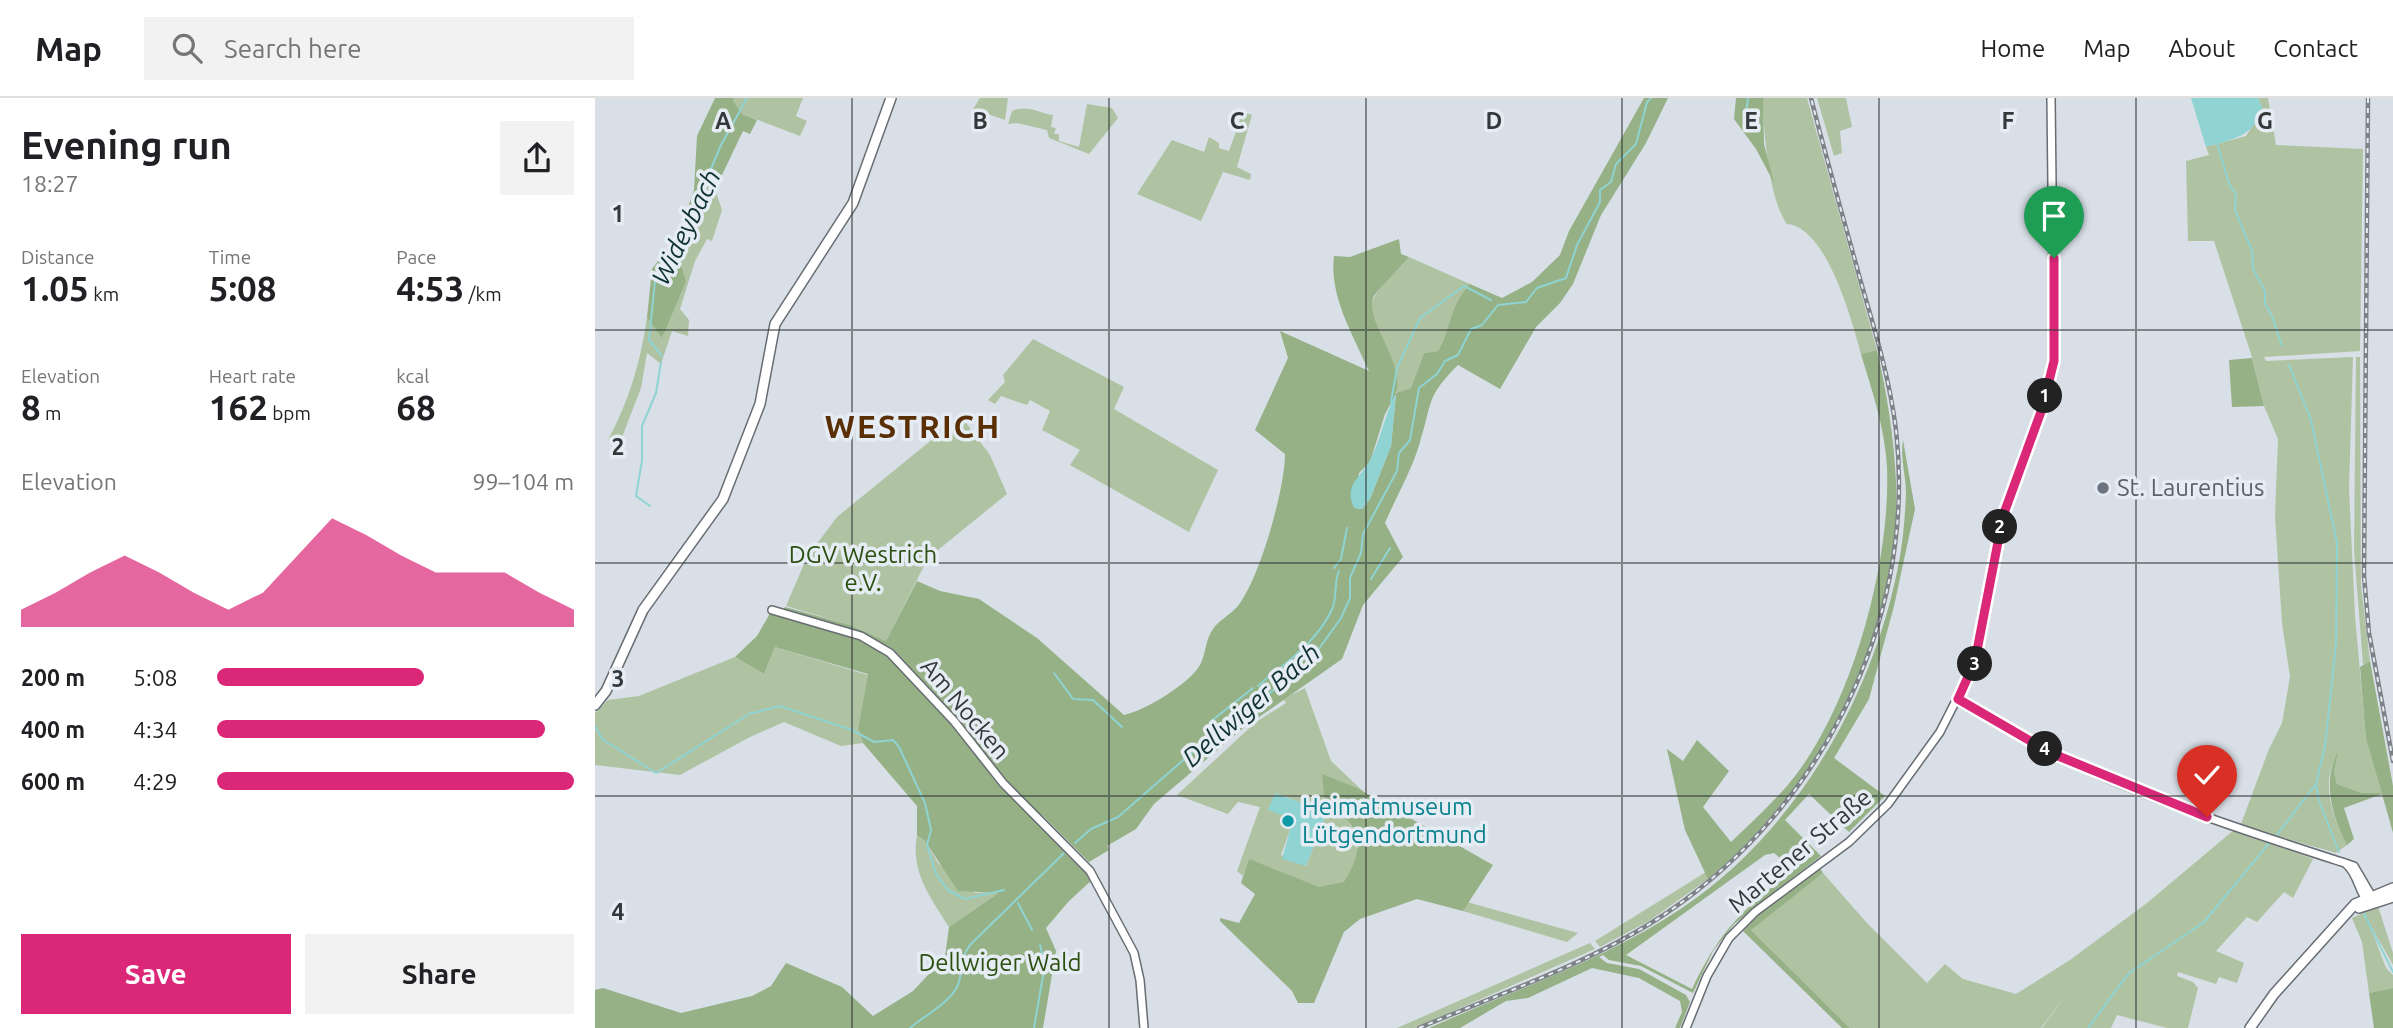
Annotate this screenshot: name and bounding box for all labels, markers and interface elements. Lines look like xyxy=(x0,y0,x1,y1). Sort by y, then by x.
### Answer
search box xyxy=(144,17,634,80)
icon: search xyxy=(168,29,206,67)
text: Map xyxy=(35,30,102,67)
text: Search here xyxy=(224,34,362,63)
text: Home xyxy=(1980,35,2045,62)
text: Map xyxy=(2083,35,2130,62)
text: About xyxy=(2168,35,2235,62)
text: Contact xyxy=(2273,35,2358,62)
text: A xyxy=(715,108,731,133)
text: B xyxy=(972,108,988,133)
text: C xyxy=(1230,108,1245,133)
text: D xyxy=(1486,108,1502,133)
text: E xyxy=(1744,108,1758,133)
text: F xyxy=(2002,108,2015,133)
text: G xyxy=(2257,108,2273,133)
button: share xyxy=(500,121,574,195)
text: Evening run xyxy=(21,124,232,166)
water label: Wideybach xyxy=(645,165,726,289)
text: 18:27 xyxy=(21,171,79,196)
pin xyxy=(2024,186,2084,258)
icon: arrive xyxy=(2035,197,2073,235)
text: 1 xyxy=(612,201,624,226)
text: Distance xyxy=(21,246,95,268)
text: Time xyxy=(209,246,251,268)
text: Pace xyxy=(396,246,437,268)
text: 1.05 xyxy=(21,268,89,308)
text: 5:08 xyxy=(209,268,277,308)
text: 4:53 xyxy=(396,268,464,308)
text: km xyxy=(89,283,119,305)
text: /km xyxy=(464,283,502,305)
text: Elevation xyxy=(21,365,100,387)
text: Heart rate xyxy=(209,365,296,387)
text: kcal xyxy=(396,365,429,387)
pin: 1 xyxy=(2027,378,2063,414)
text: 1 xyxy=(2039,384,2050,406)
text: 8 xyxy=(21,387,41,427)
text: 162 xyxy=(209,387,268,427)
text: 68 xyxy=(396,387,436,427)
text: m xyxy=(41,402,62,424)
text: bpm xyxy=(268,402,311,424)
district label: WESTRICH xyxy=(825,408,1001,444)
text: 2 xyxy=(612,434,624,459)
text: Elevation xyxy=(21,469,117,494)
text: 99–104 m xyxy=(473,469,574,494)
place label: St. Laurentius xyxy=(2117,474,2264,501)
marker: St. Laurentius xyxy=(2095,480,2111,496)
pin: 2 xyxy=(1983,510,2017,544)
text: 2 xyxy=(1994,515,2005,537)
park label: DGV Westrich e.V. xyxy=(789,541,937,596)
water label: Dellwiger Bach xyxy=(1176,637,1325,772)
pin: 3 xyxy=(1957,646,1993,682)
text: 3 xyxy=(1969,652,1980,674)
street label: Am Nocken xyxy=(916,653,1015,764)
text: 200 m xyxy=(21,665,85,690)
text: 5:08 xyxy=(133,665,178,690)
text: 3 xyxy=(612,666,624,691)
text: 400 m xyxy=(21,717,85,742)
text: 4:34 xyxy=(133,717,178,742)
pin: 4 xyxy=(2027,732,2063,766)
text: 4 xyxy=(2039,737,2050,759)
pin xyxy=(2177,745,2237,817)
icon: check xyxy=(2188,756,2226,794)
text: 600 m xyxy=(21,769,85,794)
text: 4:29 xyxy=(133,769,178,794)
street label: Martener Straße xyxy=(1723,783,1876,918)
place label: Heimatmuseum Lütgendortmund xyxy=(1302,793,1487,848)
marker: Heimatmuseum Lütgendortmund xyxy=(1280,813,1296,829)
text: 4 xyxy=(612,899,625,924)
button: Save xyxy=(21,934,291,1014)
button: Share xyxy=(305,934,574,1014)
park label: Dellwiger Wald xyxy=(918,949,1082,976)

